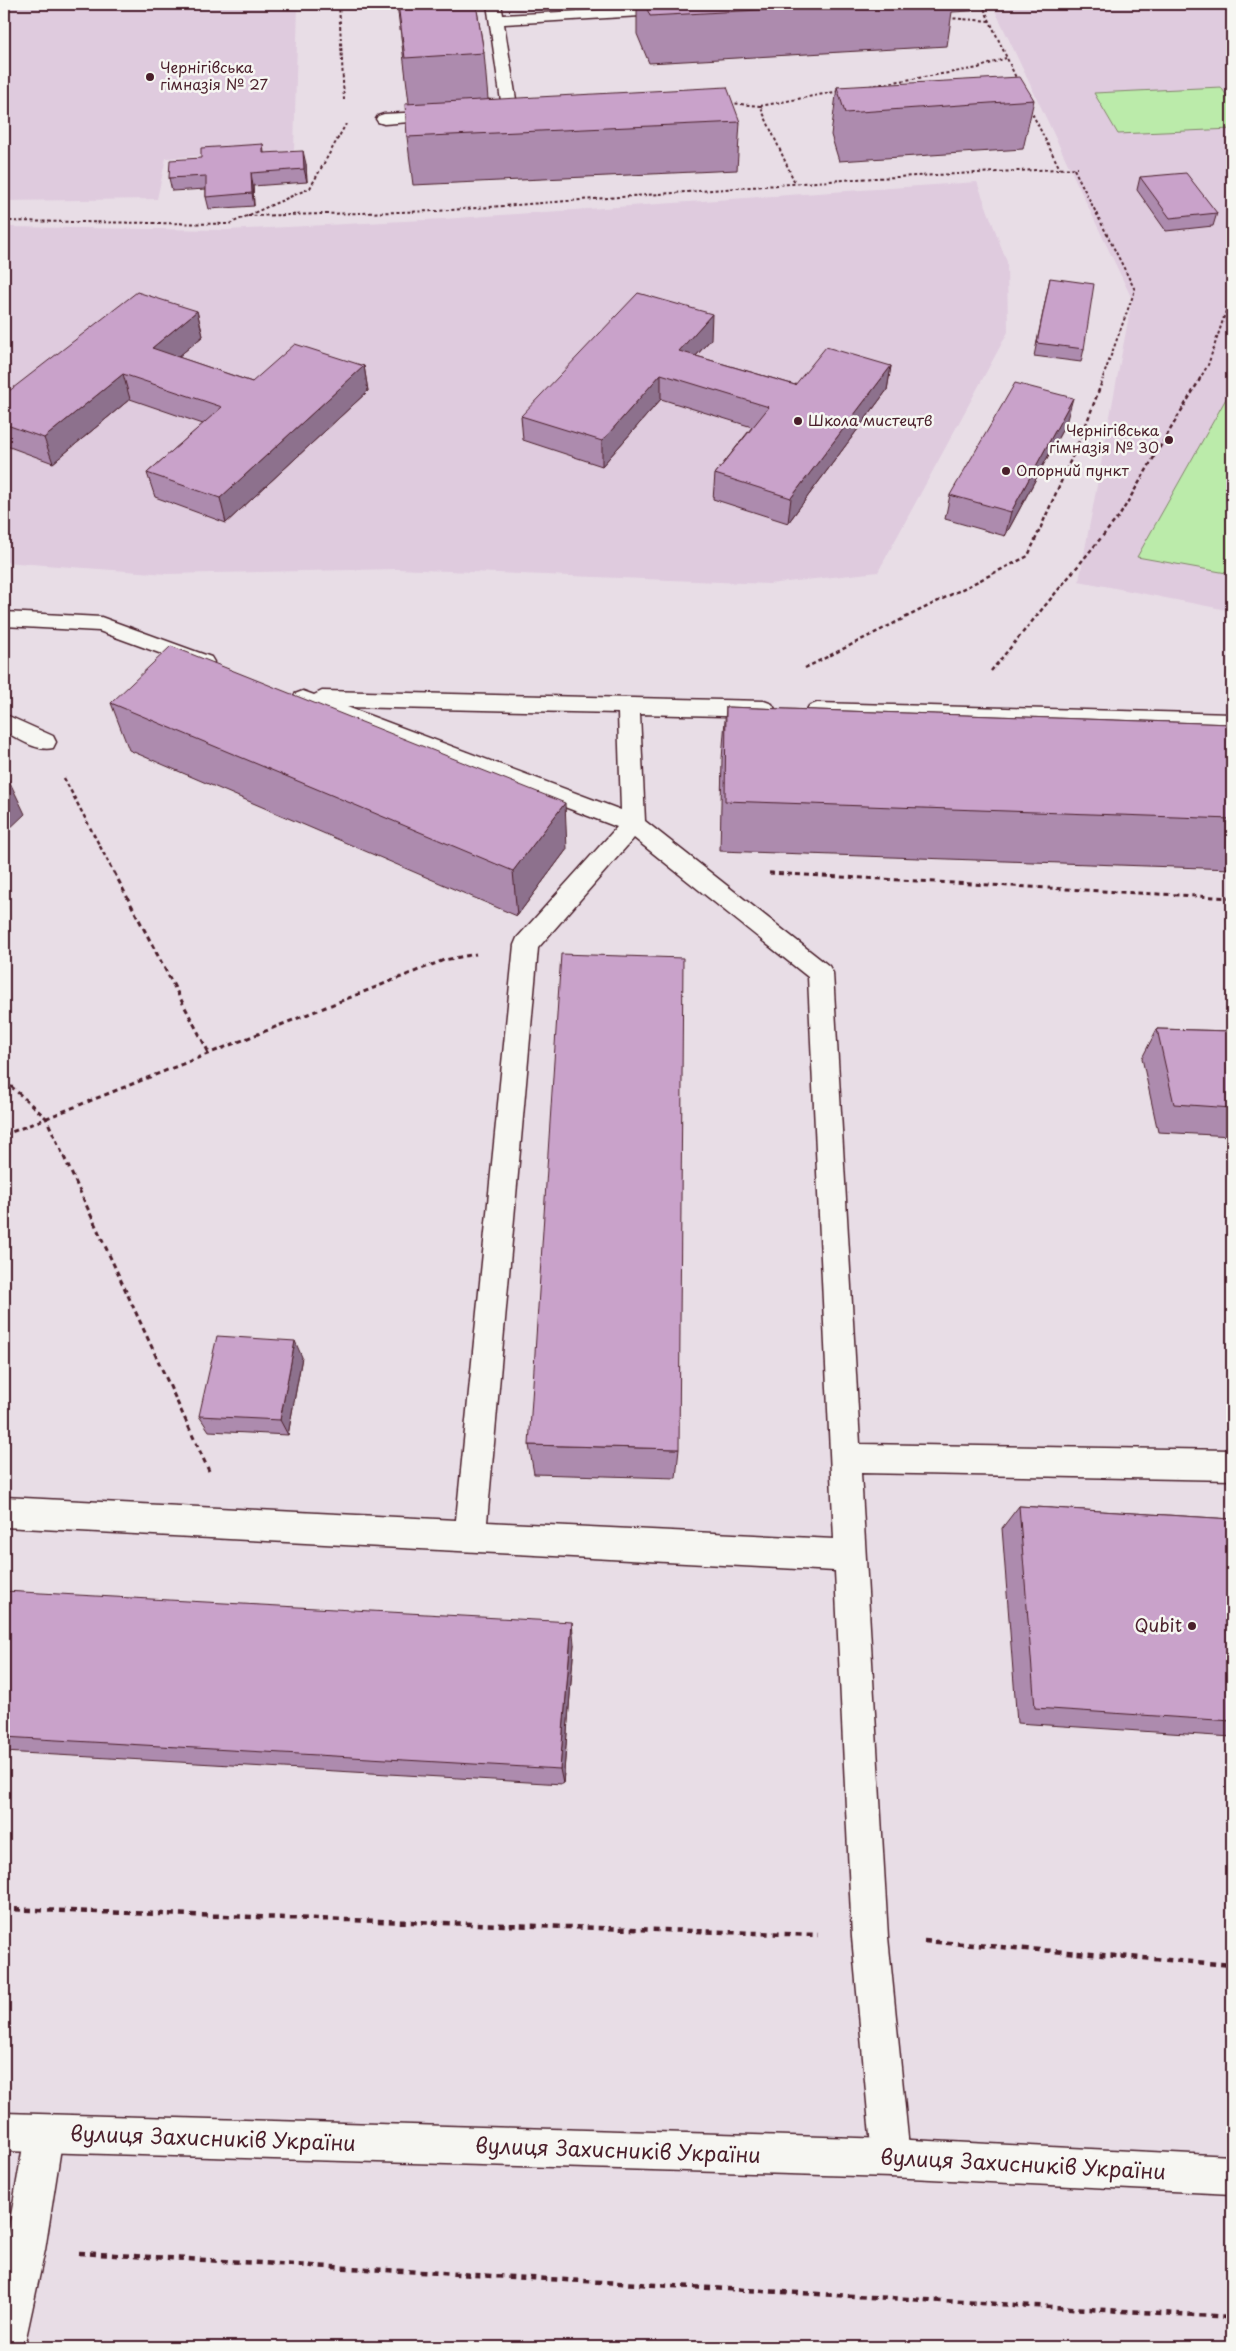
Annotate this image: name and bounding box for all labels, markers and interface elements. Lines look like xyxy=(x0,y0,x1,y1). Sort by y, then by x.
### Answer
place label: Чернігівська гімназія № 27 xyxy=(160,55,268,95)
marker: Чернігівська гімназія № 27 xyxy=(144,71,156,83)
place label: Школа мистецтв xyxy=(808,408,932,431)
marker: Школа мистецтв xyxy=(792,415,804,427)
place label: Чернігівська гімназія № 30 xyxy=(1049,418,1160,458)
marker: Чернігівська гімназія № 30 xyxy=(1163,434,1175,446)
place label: Опорний пункт xyxy=(1016,458,1129,481)
marker: Опорний пункт xyxy=(1000,465,1012,477)
place label: Qubit xyxy=(1134,1611,1182,1638)
marker: Qubit xyxy=(1186,1620,1198,1632)
street label: вулиця Захисників України xyxy=(70,2116,356,2158)
street label: вулиця Захисників України xyxy=(475,2128,761,2170)
street label: вулиця Захисників України xyxy=(880,2140,1167,2186)

